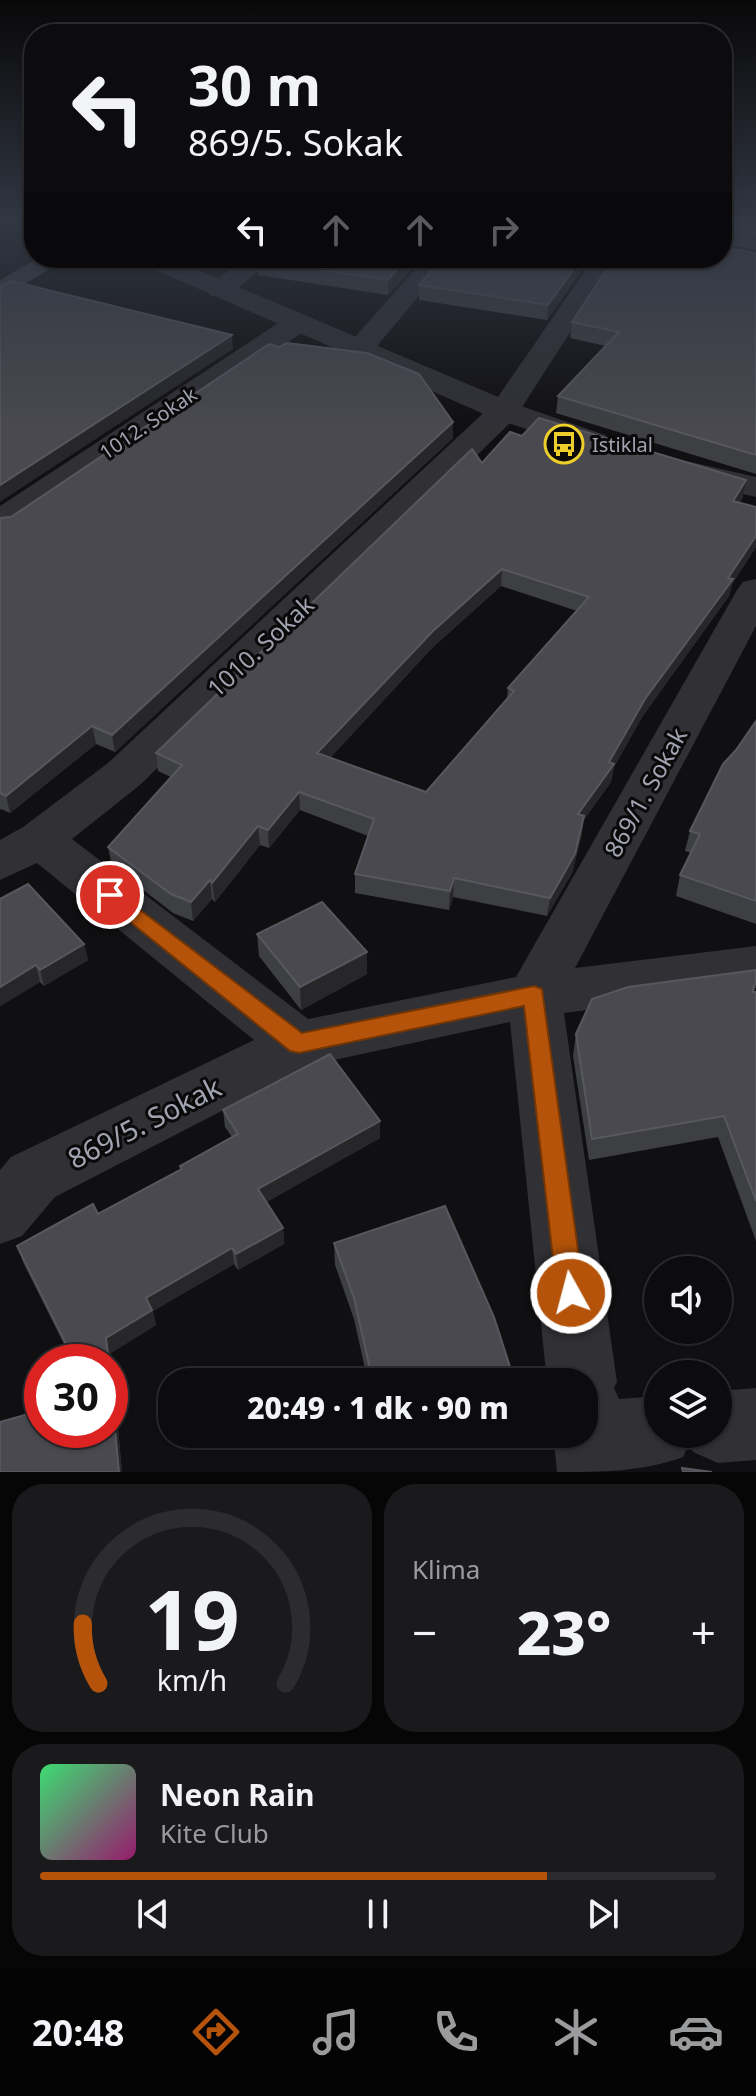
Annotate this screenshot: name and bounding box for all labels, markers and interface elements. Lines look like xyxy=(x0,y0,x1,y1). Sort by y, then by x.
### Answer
text: 30 m xyxy=(188,46,321,122)
icon: left xyxy=(56,56,160,160)
text: 869/5. Sokak xyxy=(188,118,403,167)
icon: left xyxy=(230,208,274,252)
icon: ahead xyxy=(314,208,358,252)
icon: ahead xyxy=(398,208,442,252)
icon: right xyxy=(482,208,526,252)
street label: 1012. Sokak xyxy=(94,380,202,466)
bus stop icon: Istiklal xyxy=(543,423,585,465)
place label: Istiklal xyxy=(592,431,653,458)
street label: 1010. Sokak xyxy=(200,588,321,704)
street label: 869/1. Sokak xyxy=(596,721,694,863)
pin xyxy=(76,861,144,929)
icon: arrive xyxy=(88,873,132,917)
street label: 869/5. Sokak xyxy=(61,1067,227,1177)
position arrow xyxy=(529,1251,613,1335)
map controls xyxy=(644,1256,732,1448)
button: sound xyxy=(644,1256,732,1344)
speed limit sign: 30 xyxy=(24,1344,128,1448)
button: layers xyxy=(644,1360,732,1448)
text: 20:49 · 1 dk · 90 m xyxy=(247,1387,509,1428)
text: Klima xyxy=(412,1551,480,1587)
text: 19 xyxy=(144,1561,240,1674)
text: 23° xyxy=(517,1591,611,1673)
text: − xyxy=(412,1602,437,1662)
text: + xyxy=(691,1602,716,1662)
text: km/h xyxy=(157,1660,227,1699)
text: Neon Rain xyxy=(160,1774,314,1815)
text: Kite Club xyxy=(160,1815,269,1851)
icon: previous xyxy=(131,1892,175,1936)
icon: pause xyxy=(356,1892,400,1936)
icon: next xyxy=(581,1892,625,1936)
icon: directions xyxy=(188,2004,244,2060)
icon: music xyxy=(308,2004,364,2060)
icon: phone xyxy=(428,2004,484,2060)
icon: climate xyxy=(548,2004,604,2060)
icon: car xyxy=(668,2004,724,2060)
text: 20:48 xyxy=(32,2008,124,2057)

